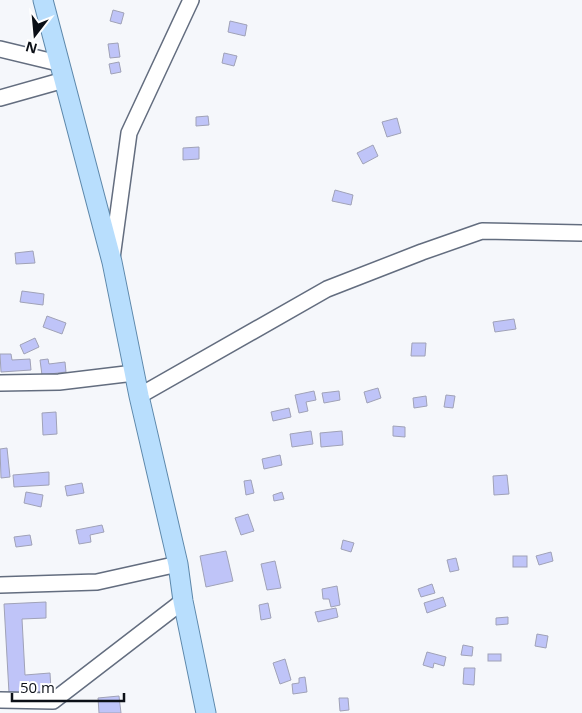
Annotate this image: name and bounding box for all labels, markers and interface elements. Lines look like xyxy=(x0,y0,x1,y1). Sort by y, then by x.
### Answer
north arrow xyxy=(10,10,60,60)
text: N xyxy=(23,37,39,59)
scale bar xyxy=(12,670,125,702)
text: 50 m xyxy=(20,677,55,697)

